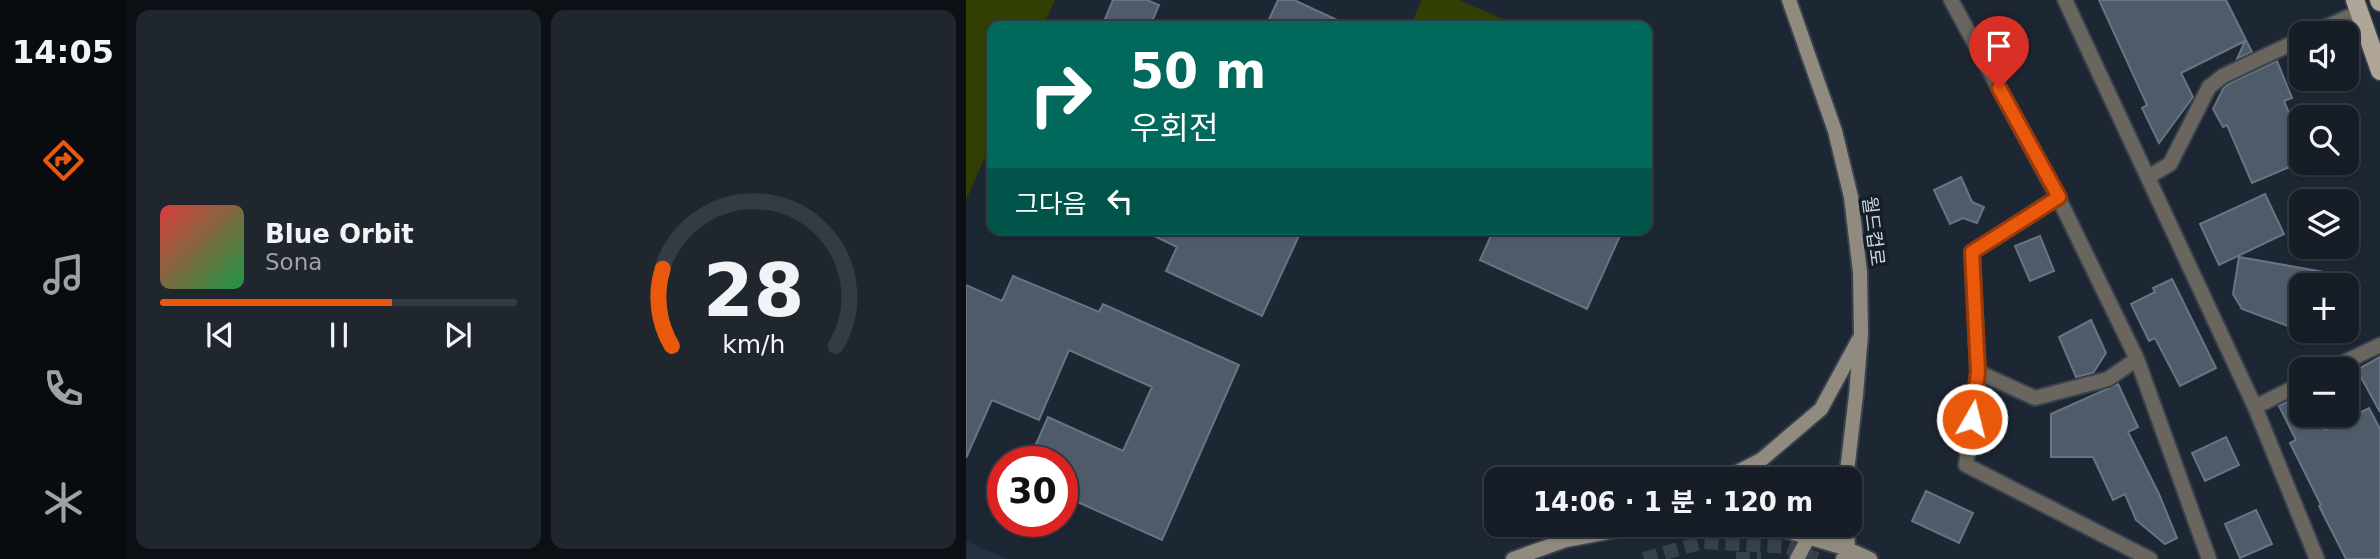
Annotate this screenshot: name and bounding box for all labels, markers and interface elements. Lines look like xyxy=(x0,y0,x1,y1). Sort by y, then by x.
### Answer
pin xyxy=(1969,16,2029,88)
map controls xyxy=(2289,21,2359,427)
button: sound xyxy=(2289,21,2359,91)
icon: arrive xyxy=(1980,27,2018,65)
text: 14:05 xyxy=(12,33,114,71)
text: 50 m xyxy=(1130,43,1266,100)
icon: right xyxy=(1015,49,1106,140)
button: search xyxy=(2289,105,2359,175)
text: 우회전 xyxy=(1130,109,1218,147)
icon: directions xyxy=(39,136,88,185)
icon: left xyxy=(1101,182,1139,220)
text: 그다음 xyxy=(1015,189,1087,219)
button: layers xyxy=(2289,189,2359,259)
street label: 월드컵로 xyxy=(1859,195,1889,267)
text: Blue Orbit xyxy=(265,219,414,249)
text: 28 xyxy=(703,248,804,333)
text: Sona xyxy=(265,249,322,275)
icon: music xyxy=(39,250,88,299)
button: + xyxy=(2289,273,2359,343)
icon: previous xyxy=(201,316,239,354)
icon: pause xyxy=(320,316,358,354)
icon: next xyxy=(439,316,477,354)
text: km/h xyxy=(722,329,785,358)
button: − xyxy=(2289,357,2359,427)
icon: phone xyxy=(39,364,88,413)
position arrow xyxy=(1935,382,2009,456)
speed limit sign: 30 xyxy=(987,446,1078,537)
icon: climate xyxy=(39,478,88,527)
text: 14:06 · 1 분 · 120 m xyxy=(1533,487,1813,517)

